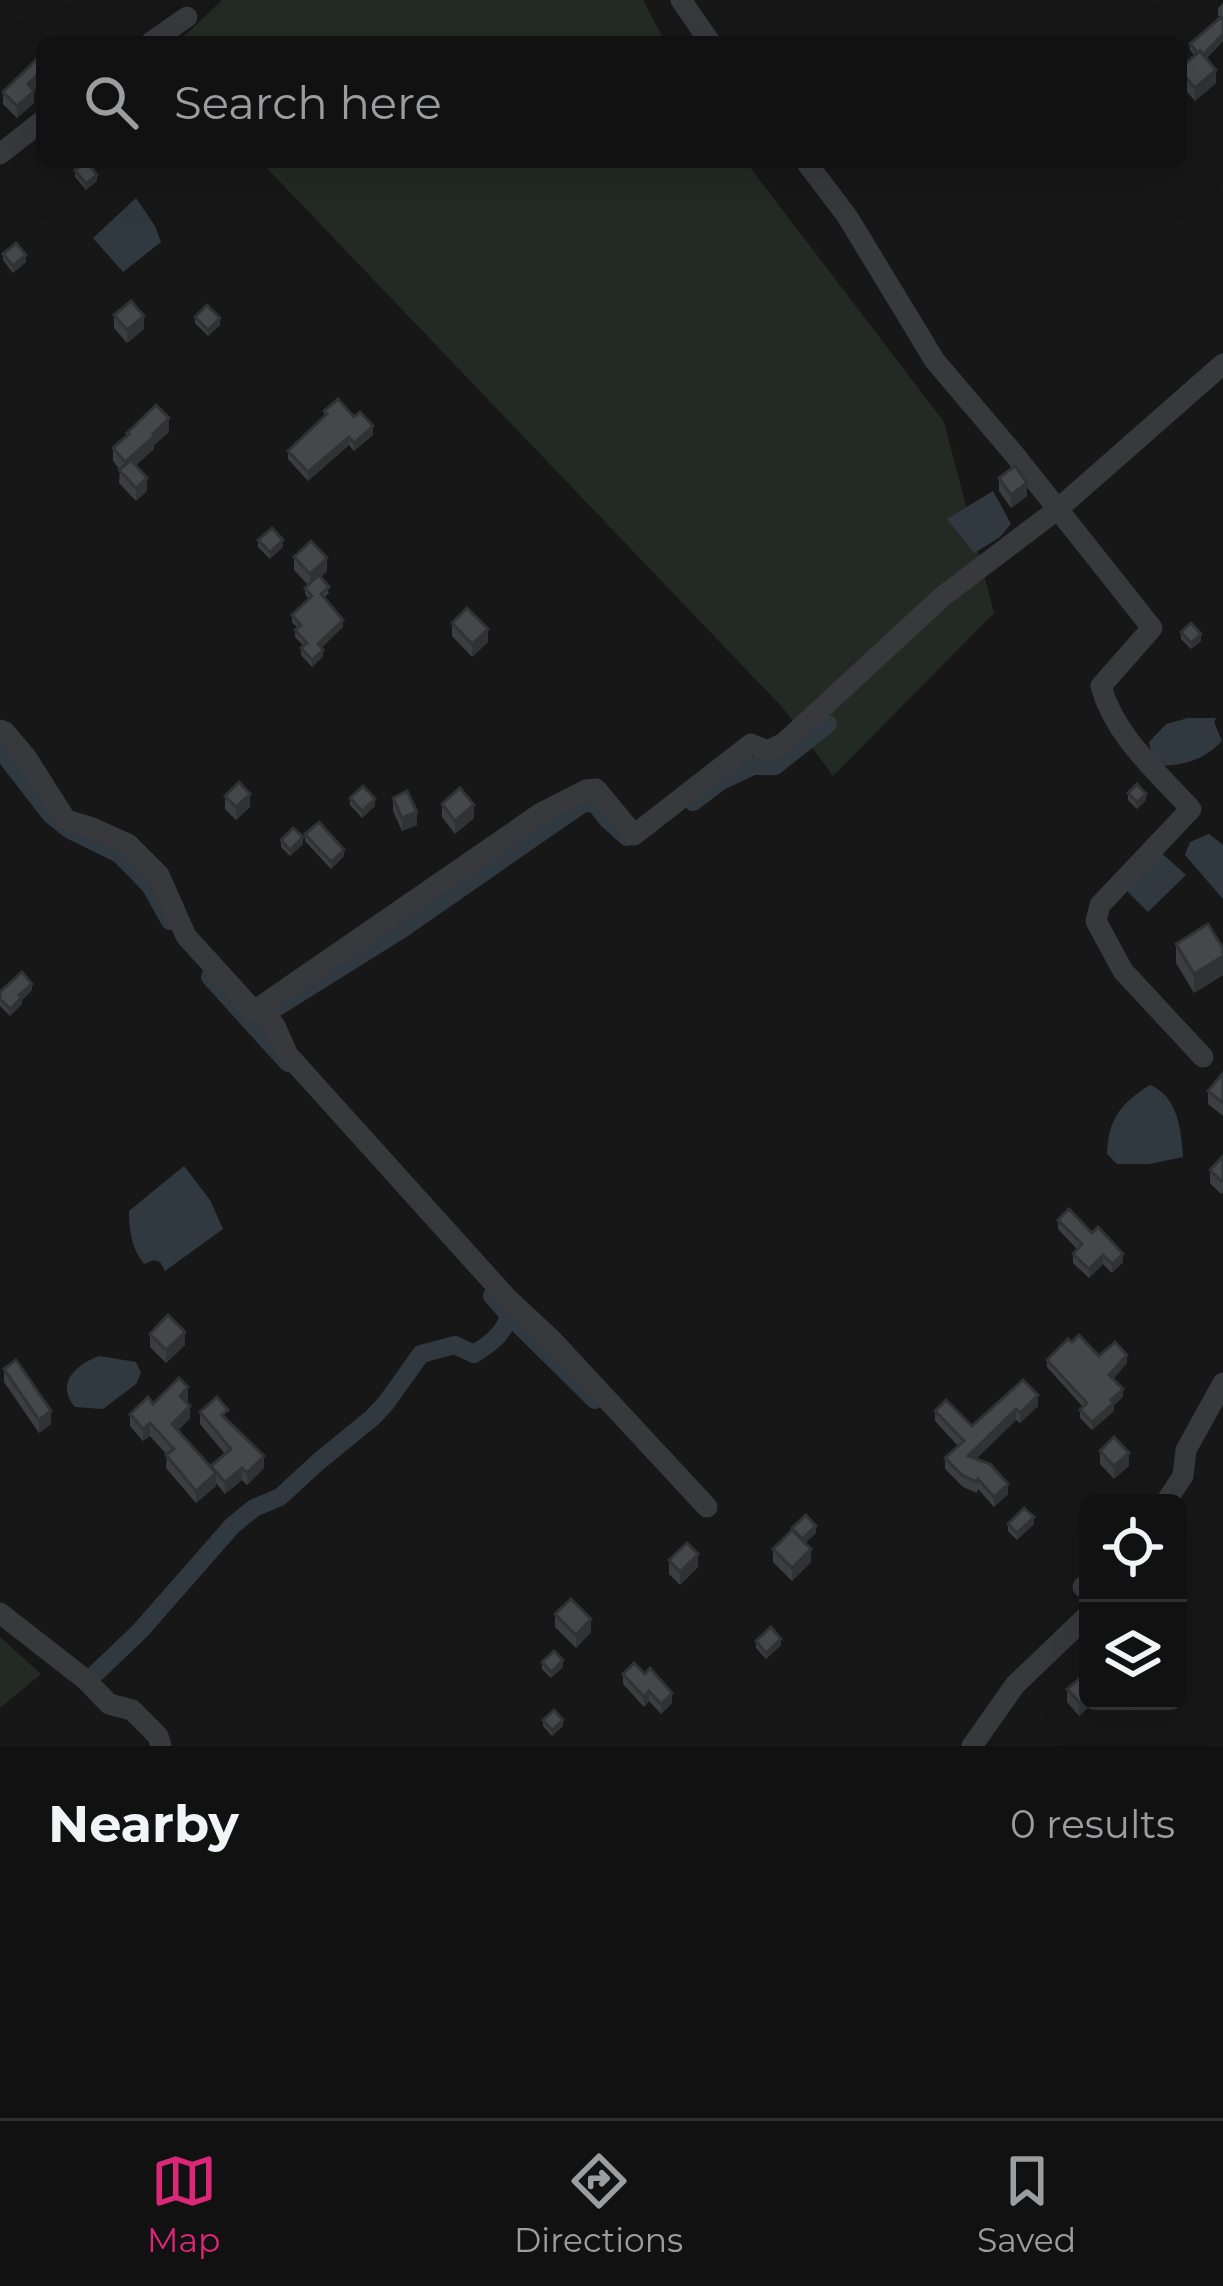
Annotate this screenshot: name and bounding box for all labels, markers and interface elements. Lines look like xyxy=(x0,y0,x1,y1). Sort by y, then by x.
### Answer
search box xyxy=(36,36,1187,168)
icon: search xyxy=(78,69,144,135)
text: Search here xyxy=(174,75,442,130)
map controls xyxy=(1079,1494,1187,1710)
button: locate xyxy=(1079,1494,1187,1602)
button: layers xyxy=(1079,1602,1187,1710)
text: Nearby xyxy=(48,1793,239,1855)
text: 0 results xyxy=(1010,1800,1175,1848)
tab: Map xyxy=(147,2148,220,2260)
tab: Directions xyxy=(514,2148,683,2260)
tab: Saved xyxy=(977,2148,1076,2260)

